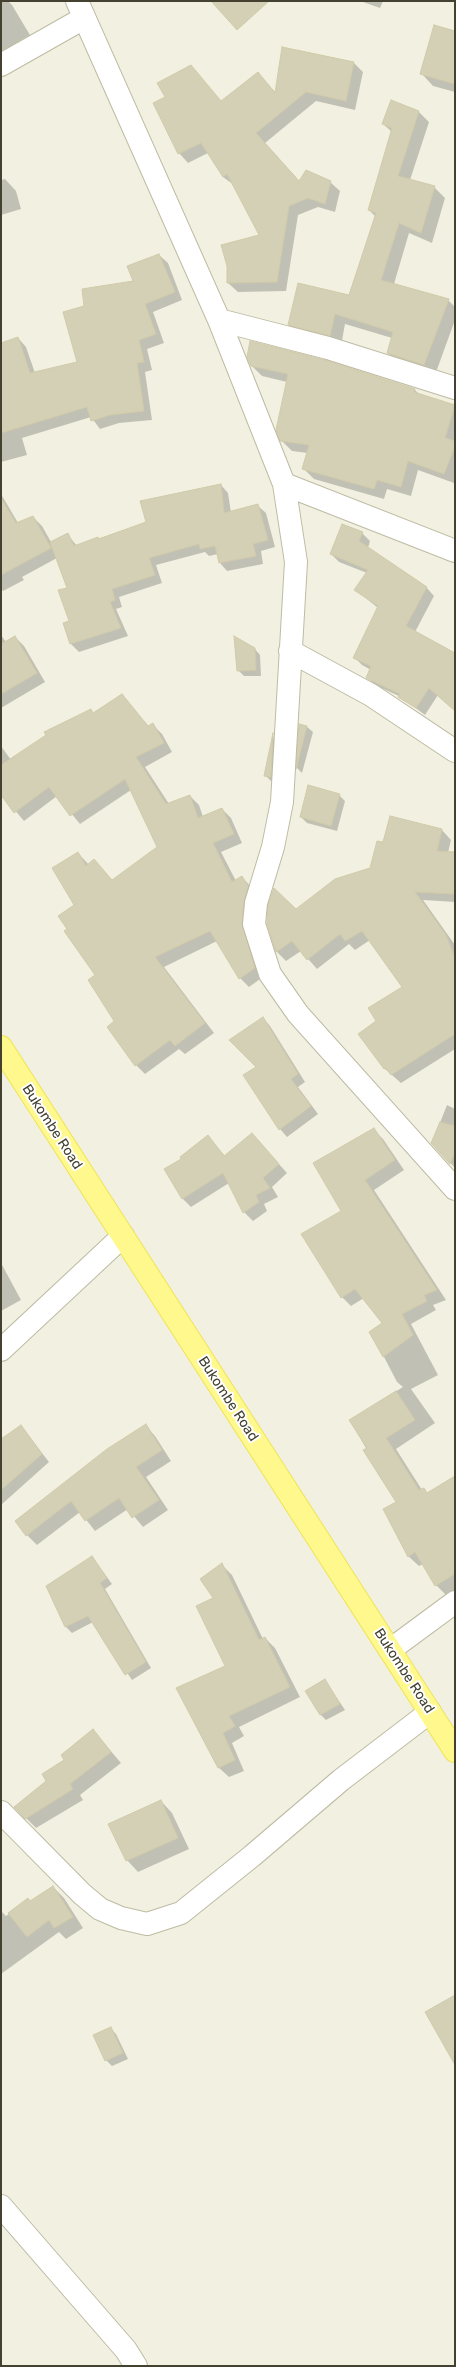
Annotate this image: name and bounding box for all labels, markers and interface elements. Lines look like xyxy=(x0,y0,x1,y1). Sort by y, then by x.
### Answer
street label: Bukombe Road xyxy=(18,1081,86,1173)
street label: Bukombe Road xyxy=(194,1353,262,1445)
street label: Bukombe Road xyxy=(370,1625,438,1717)

